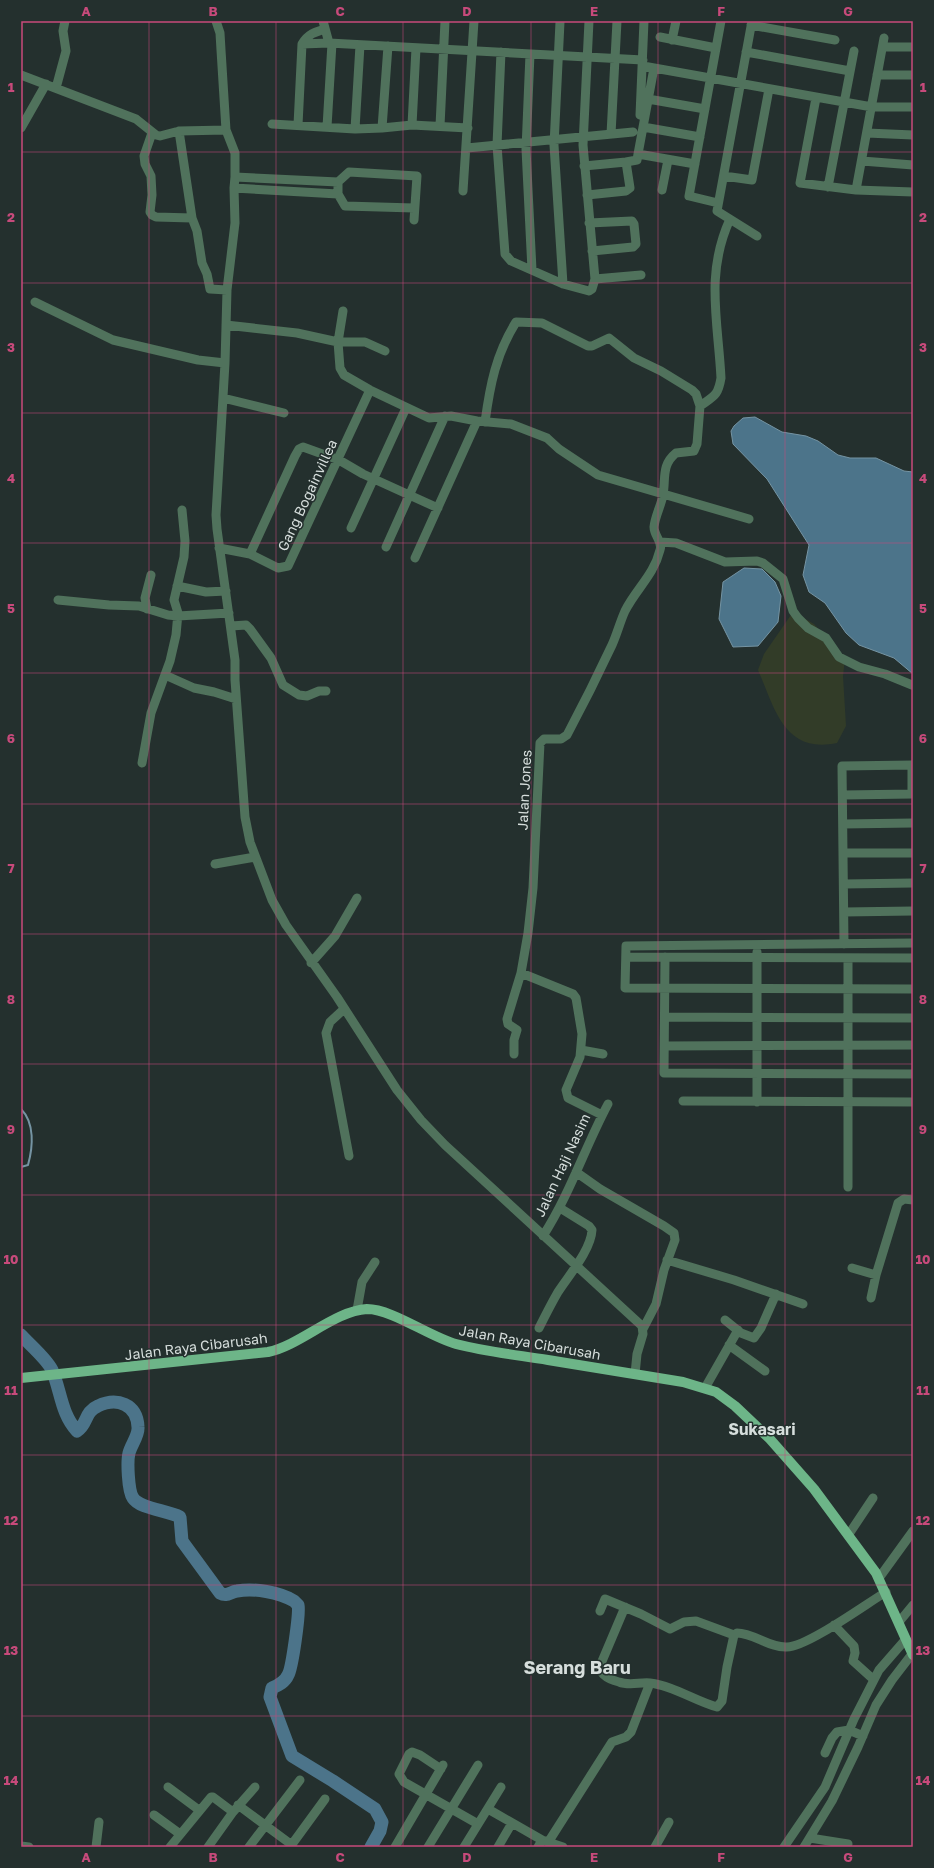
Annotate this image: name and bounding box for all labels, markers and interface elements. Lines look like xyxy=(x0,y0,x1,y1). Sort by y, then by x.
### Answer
text: A xyxy=(81,3,91,19)
text: B xyxy=(208,3,218,19)
text: C xyxy=(335,3,345,19)
text: D xyxy=(462,3,472,19)
text: E xyxy=(590,3,598,19)
text: F xyxy=(717,3,725,19)
text: G xyxy=(843,3,853,19)
text: 1 xyxy=(8,79,15,95)
text: 1 xyxy=(920,79,927,95)
text: 2 xyxy=(7,209,15,225)
text: 2 xyxy=(919,209,927,225)
text: 3 xyxy=(7,339,15,355)
text: 3 xyxy=(919,339,927,355)
street label: Gang Bogainvillea xyxy=(274,436,340,554)
text: 4 xyxy=(7,470,15,486)
text: 4 xyxy=(919,470,927,486)
text: 5 xyxy=(7,600,15,616)
text: 5 xyxy=(919,600,927,616)
text: 6 xyxy=(7,730,15,746)
text: 6 xyxy=(919,730,927,746)
street label: Jalan Jones xyxy=(513,749,535,831)
text: 7 xyxy=(7,860,15,876)
text: 7 xyxy=(919,860,927,876)
text: 8 xyxy=(7,991,15,1007)
text: 8 xyxy=(919,991,927,1007)
street label: Jalan Haji Nasim xyxy=(531,1111,593,1219)
text: 9 xyxy=(7,1121,15,1137)
text: 9 xyxy=(919,1121,927,1137)
text: 10 xyxy=(3,1251,19,1267)
text: 10 xyxy=(915,1251,931,1267)
street label: Jalan Raya Cibarusah xyxy=(458,1321,602,1363)
street label: Jalan Raya Cibarusah xyxy=(124,1329,268,1363)
text: 11 xyxy=(4,1382,18,1398)
text: 11 xyxy=(916,1382,930,1398)
district label: Sukasari xyxy=(728,1419,796,1439)
text: 12 xyxy=(4,1512,18,1528)
text: 12 xyxy=(916,1512,930,1528)
text: 13 xyxy=(4,1642,18,1658)
text: 13 xyxy=(916,1642,930,1658)
district label: Serang Baru xyxy=(523,1656,631,1678)
text: 14 xyxy=(4,1772,18,1788)
text: 14 xyxy=(916,1772,930,1788)
text: A xyxy=(81,1849,91,1865)
text: B xyxy=(208,1849,218,1865)
text: C xyxy=(335,1849,345,1865)
text: D xyxy=(462,1849,472,1865)
text: E xyxy=(590,1849,598,1865)
text: F xyxy=(717,1849,725,1865)
text: G xyxy=(843,1849,853,1865)

